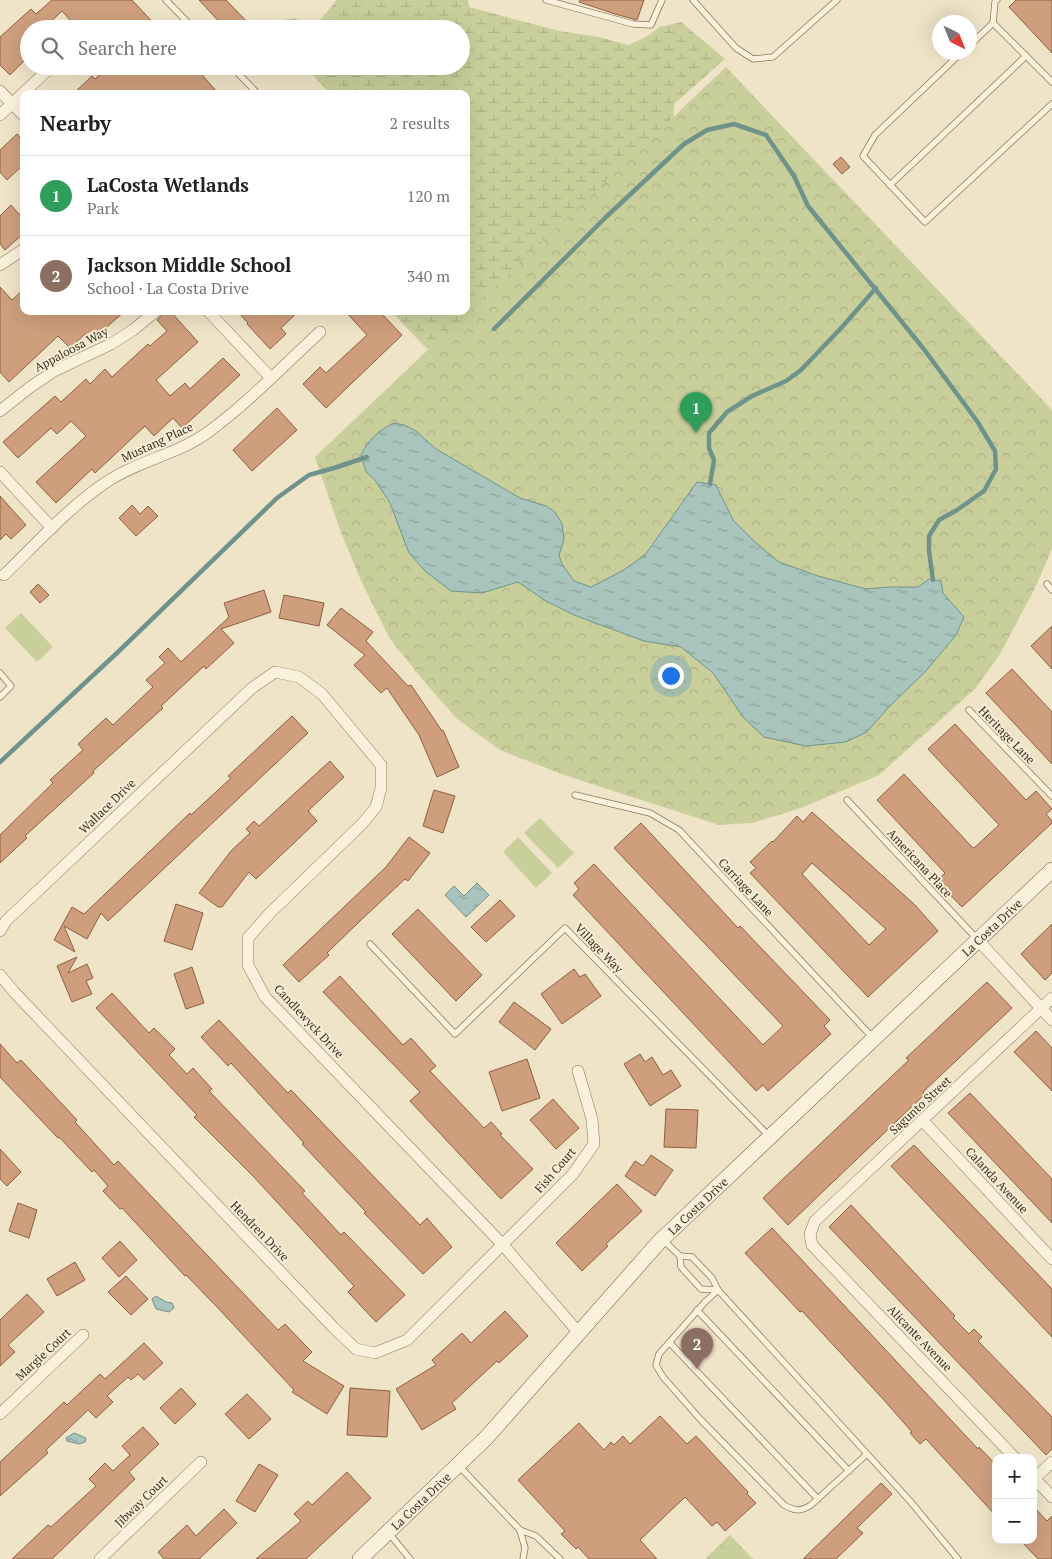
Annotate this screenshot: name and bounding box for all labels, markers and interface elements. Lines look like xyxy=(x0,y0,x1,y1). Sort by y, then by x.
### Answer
north arrow xyxy=(932,15,977,60)
search box xyxy=(20,20,470,75)
icon: search xyxy=(38,34,66,62)
text: Search here xyxy=(78,35,177,60)
text: Nearby xyxy=(40,109,111,137)
text: 2 results xyxy=(390,112,450,134)
text: LaCosta Wetlands xyxy=(87,172,249,197)
text: 1 xyxy=(51,185,61,207)
text: 120 m xyxy=(407,185,450,207)
text: Park xyxy=(87,197,119,219)
text: Jackson Middle School xyxy=(87,252,291,277)
text: 2 xyxy=(51,265,61,287)
text: 340 m xyxy=(407,265,450,287)
text: School · La Costa Drive xyxy=(87,277,249,299)
street label: Appaloosa Way xyxy=(32,323,111,375)
pin: 1 xyxy=(680,392,712,433)
street label: Mustang Place xyxy=(119,419,195,465)
your location xyxy=(658,663,684,689)
street label: Heritage Lane xyxy=(976,703,1038,767)
street label: Wallace Drive xyxy=(76,775,138,837)
street label: Americana Place xyxy=(884,825,956,901)
street label: Carriage Lane xyxy=(715,855,777,919)
street label: La Costa Drive xyxy=(958,895,1025,959)
street label: Village Way xyxy=(572,920,627,977)
street label: Candlewyck Drive xyxy=(271,981,347,1061)
street label: Sagunto Street xyxy=(886,1072,954,1137)
street label: Fish Court xyxy=(531,1144,579,1196)
street label: Calanda Avenue xyxy=(962,1144,1032,1216)
street label: La Costa Drive xyxy=(664,1174,731,1238)
street label: Hendren Drive xyxy=(228,1198,292,1264)
street label: Alicante Avenue xyxy=(885,1302,955,1374)
street label: Margie Court xyxy=(12,1324,74,1383)
pin: 2 xyxy=(681,1328,713,1369)
map controls xyxy=(992,1454,1037,1544)
button: + xyxy=(992,1454,1037,1499)
street label: La Costa Drive xyxy=(388,1469,454,1533)
street label: Jibway Court xyxy=(111,1472,171,1530)
button: − xyxy=(992,1499,1037,1544)

